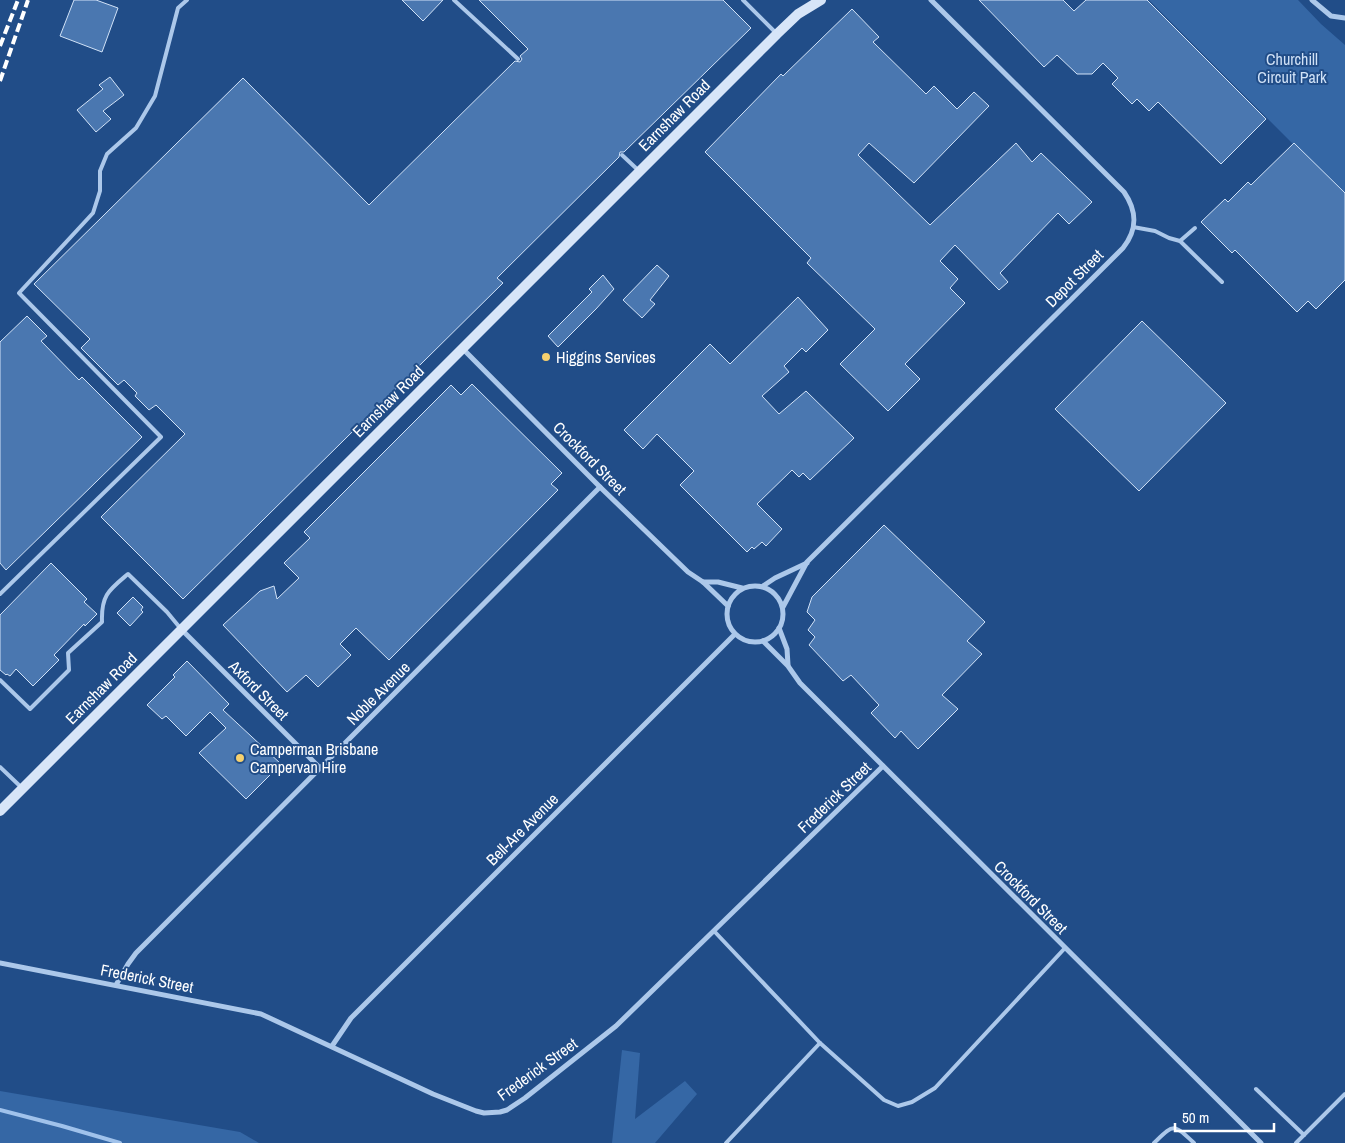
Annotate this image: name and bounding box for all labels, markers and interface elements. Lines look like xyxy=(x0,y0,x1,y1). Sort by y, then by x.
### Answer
park label: Churchill Circuit Park xyxy=(1257,48,1327,88)
street label: Earnshaw Road xyxy=(633,74,715,156)
street label: Depot Street xyxy=(1040,244,1108,312)
place label: Higgins Services xyxy=(556,346,656,368)
marker: Higgins Services xyxy=(540,351,552,363)
street label: Earnshaw Road xyxy=(347,360,429,442)
street label: Crockford Street xyxy=(548,416,632,500)
street label: Earnshaw Road xyxy=(60,647,142,729)
street label: Axford Street xyxy=(223,654,294,725)
street label: Noble Avenue xyxy=(341,656,415,730)
place label: Camperman Brisbane Campervan Hire xyxy=(250,738,378,778)
marker: Camperman Brisbane Campervan Hire xyxy=(234,752,246,764)
street label: Frederick Street xyxy=(793,756,876,838)
street label: Bell-Are Avenue xyxy=(481,788,563,870)
street label: Crockford Street xyxy=(989,855,1073,939)
street label: Frederick Street xyxy=(99,958,196,998)
street label: Frederick Street xyxy=(492,1032,582,1106)
scale bar xyxy=(1175,1100,1274,1132)
text: 50 m xyxy=(1182,1107,1209,1128)

